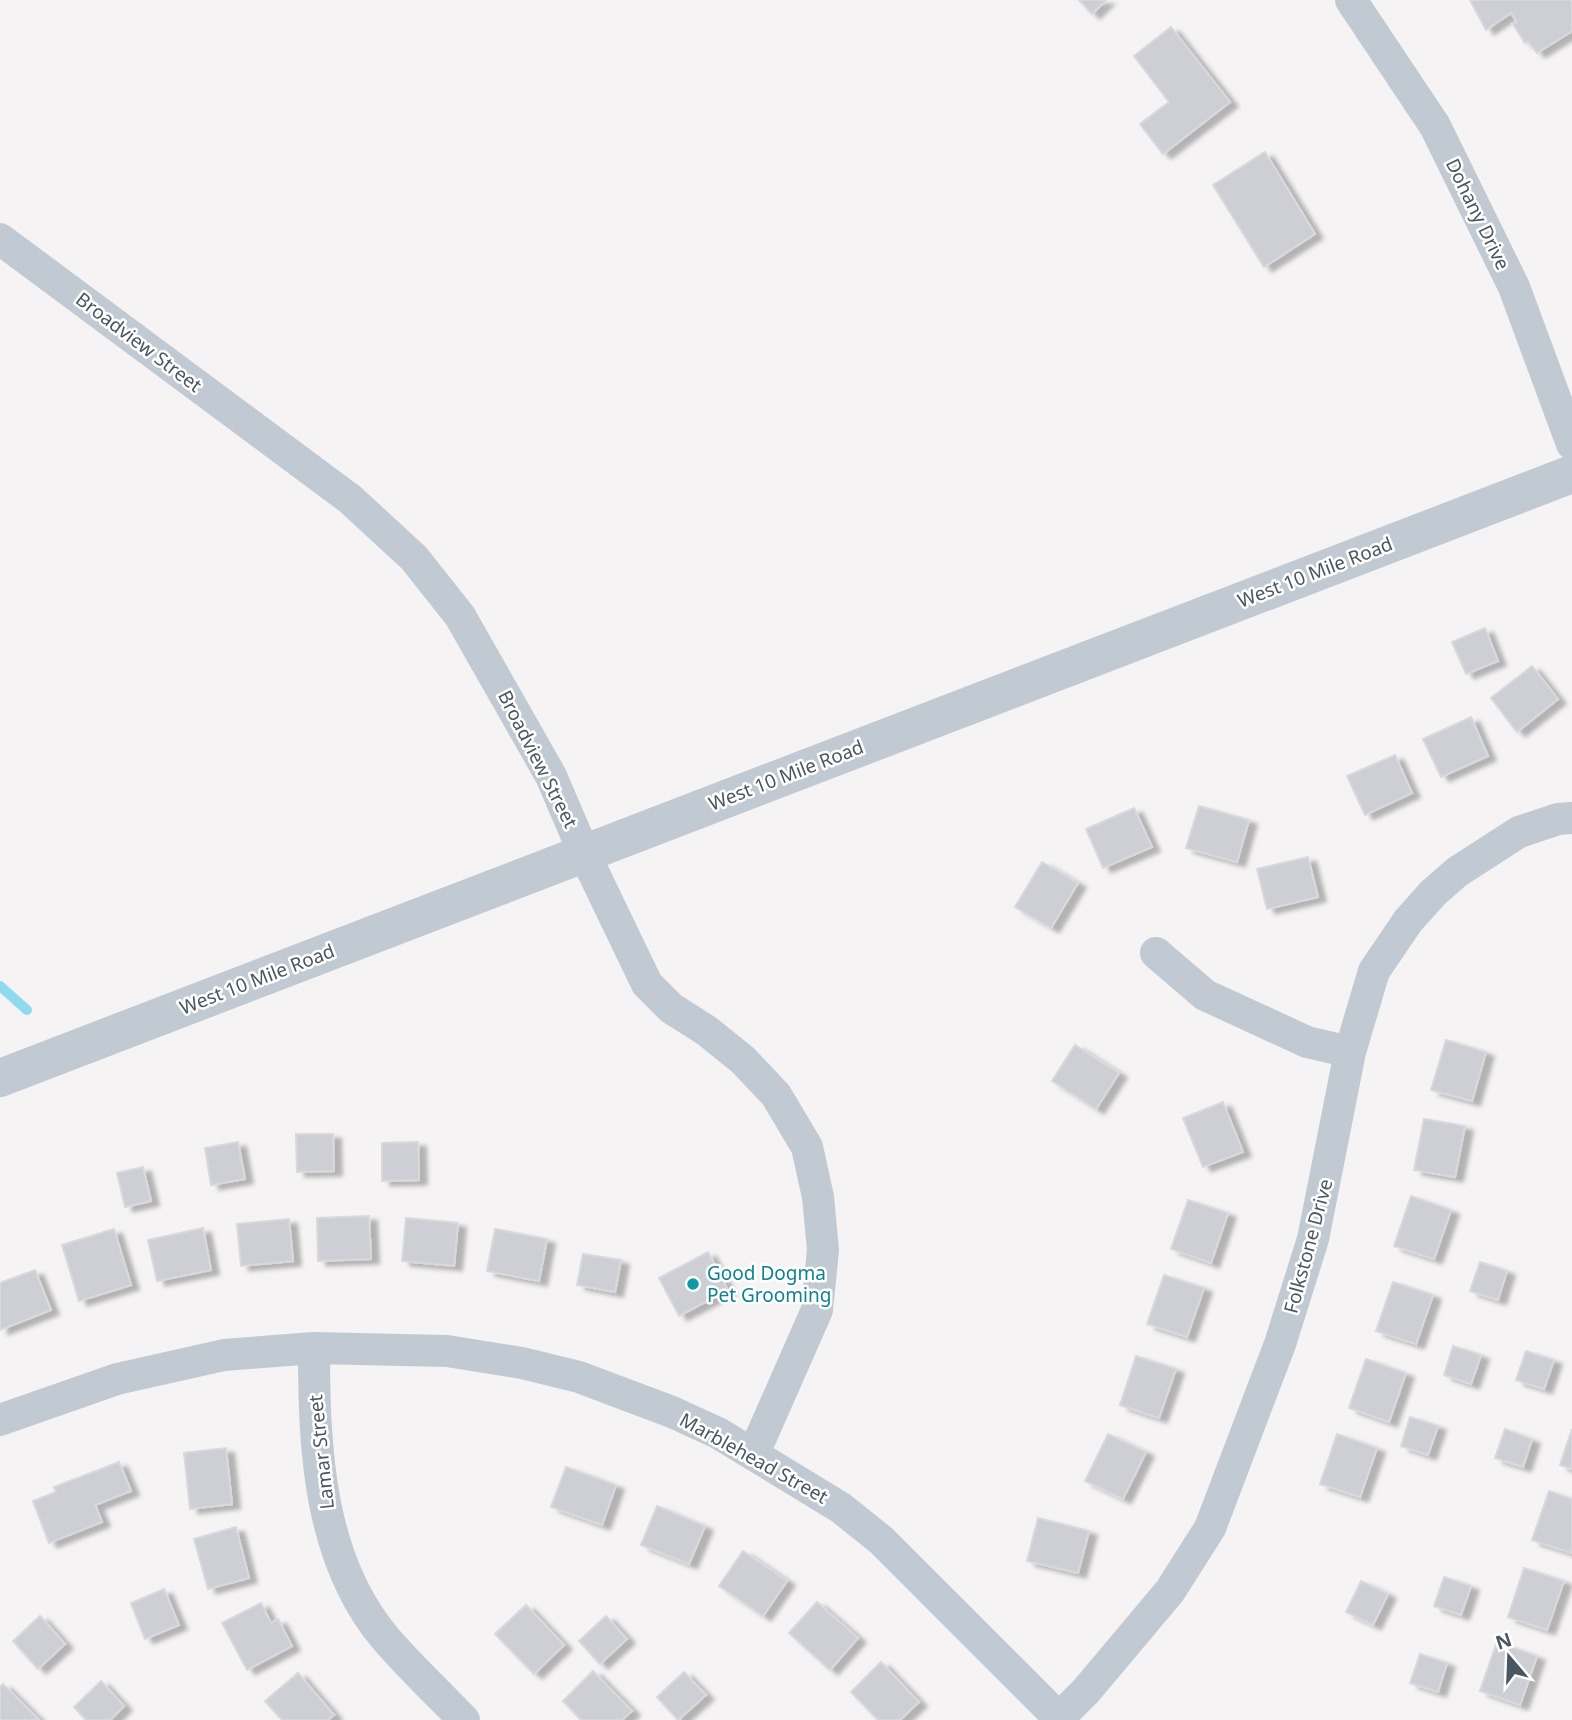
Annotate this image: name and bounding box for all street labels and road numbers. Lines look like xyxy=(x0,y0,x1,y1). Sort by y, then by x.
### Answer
street label: Dohany Drive xyxy=(1440,154,1516,274)
street label: Broadview Street xyxy=(71,286,207,398)
street label: West 10 Mile Road xyxy=(1234,530,1396,614)
street label: Broadview Street xyxy=(492,686,584,833)
street label: West 10 Mile Road xyxy=(705,733,867,817)
street label: West 10 Mile Road xyxy=(176,937,338,1021)
street label: Folkstone Drive xyxy=(1278,1176,1338,1316)
street label: Lamar Street xyxy=(302,1393,340,1510)
street label: Marblehead Street xyxy=(675,1406,833,1510)

